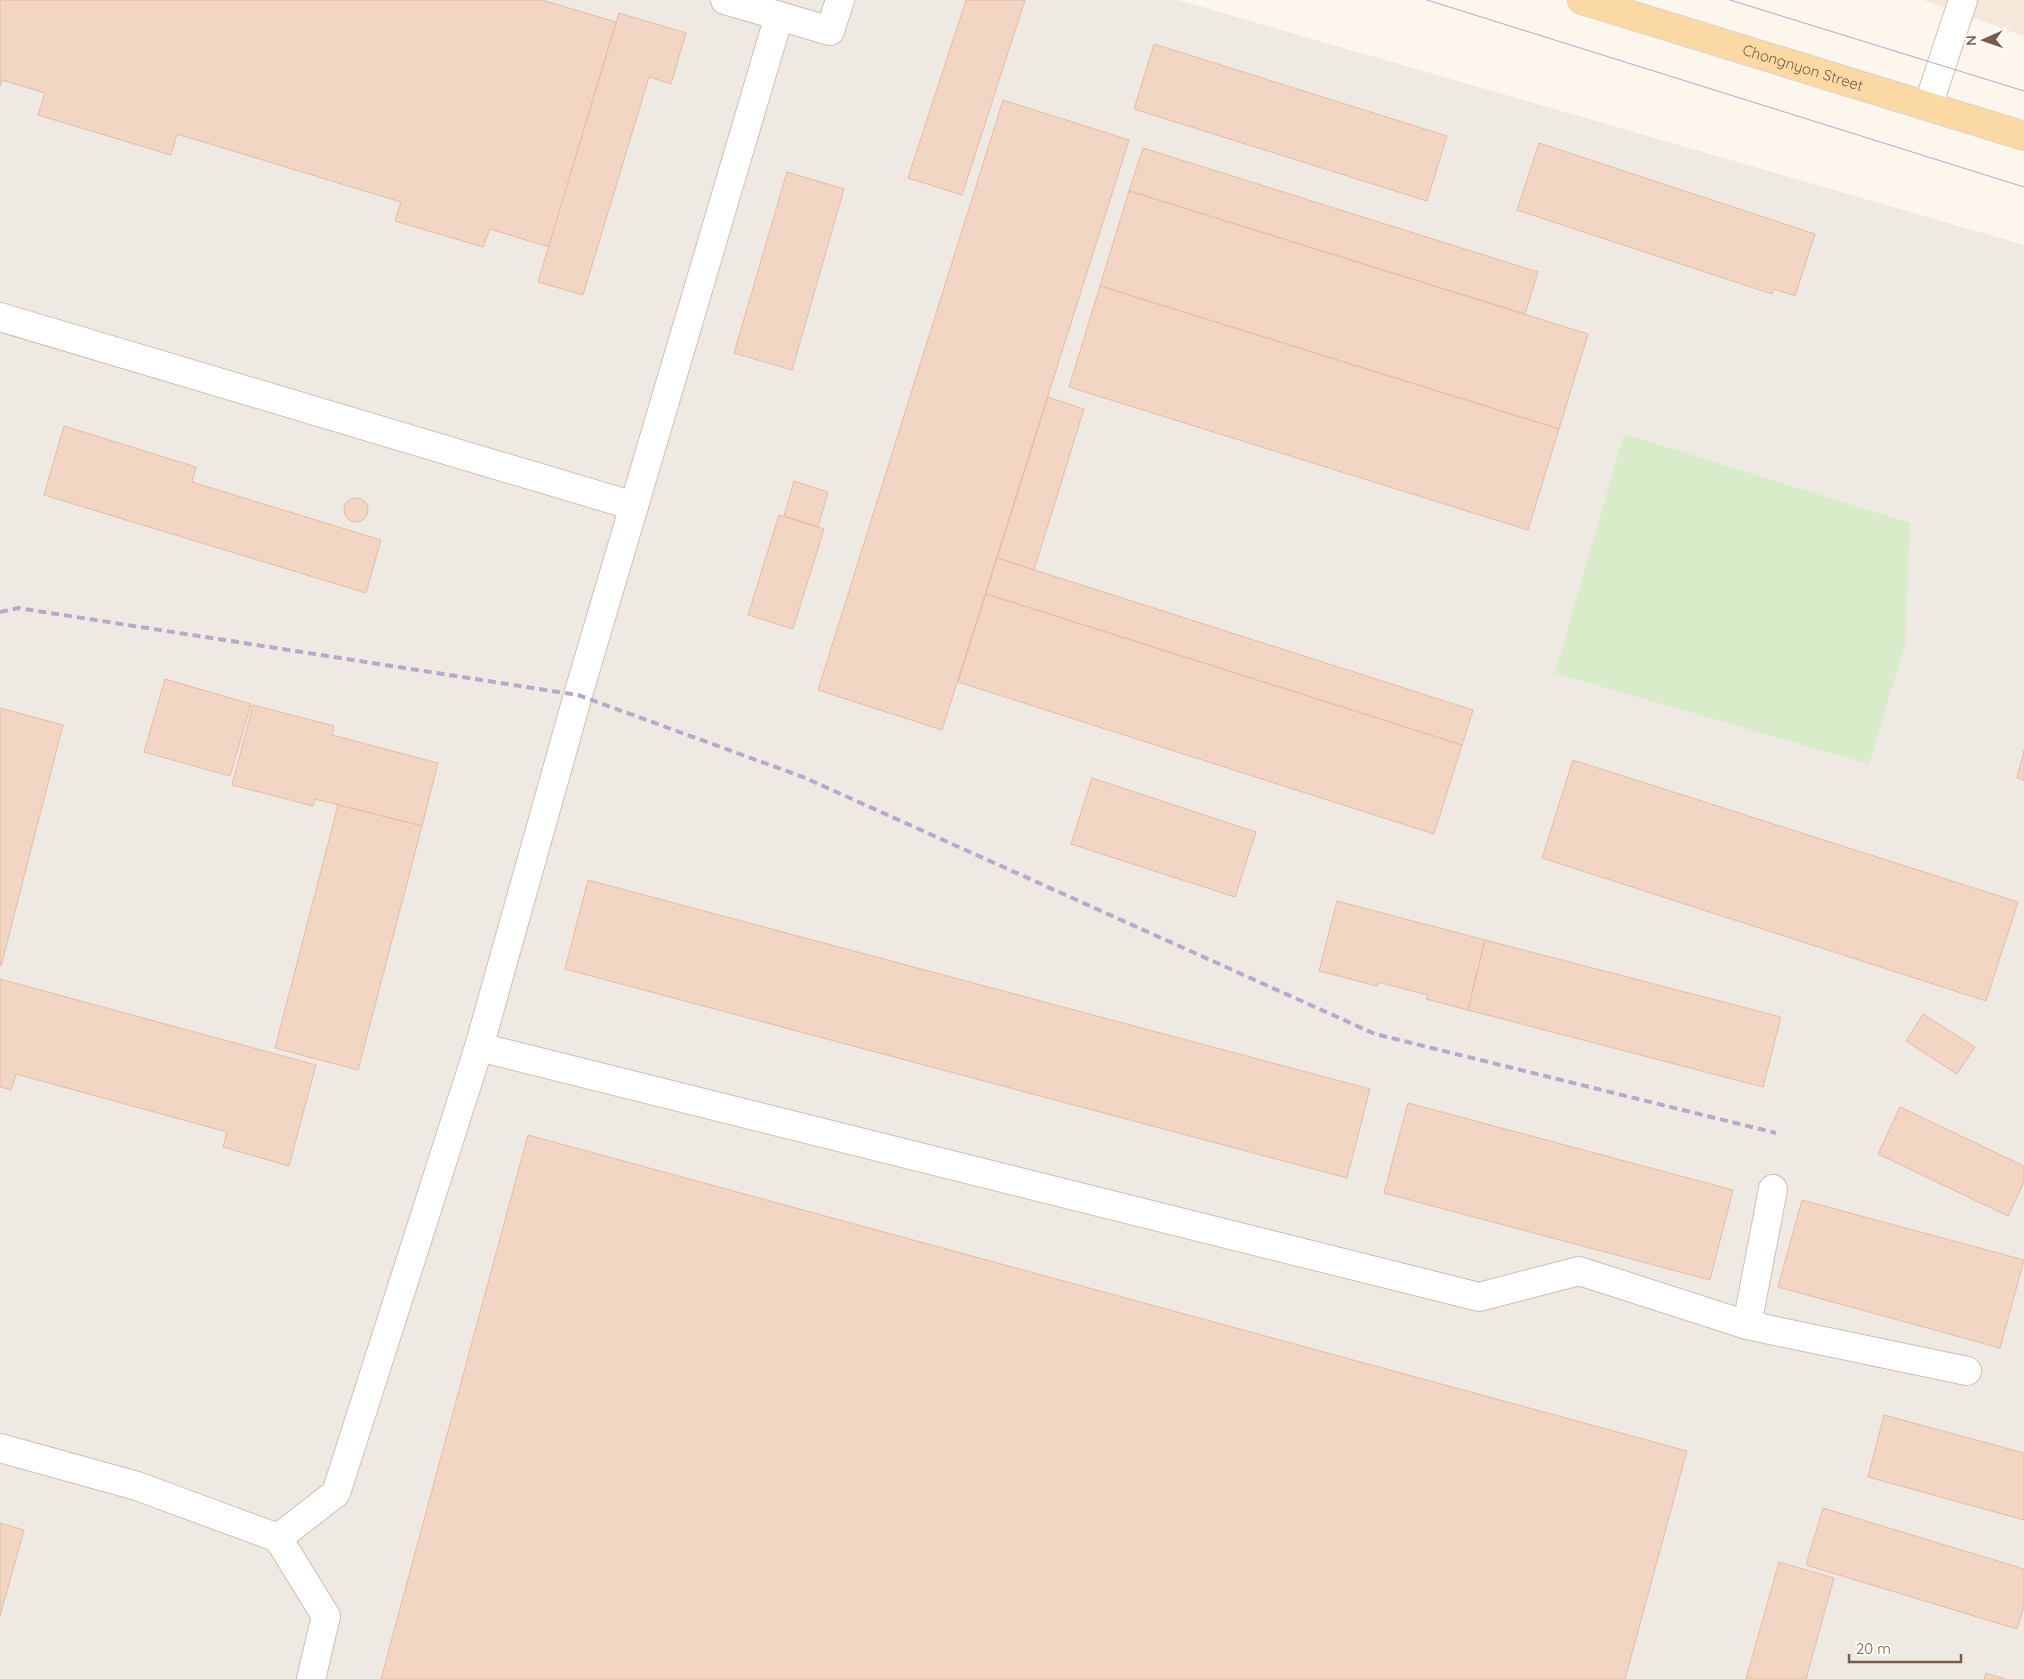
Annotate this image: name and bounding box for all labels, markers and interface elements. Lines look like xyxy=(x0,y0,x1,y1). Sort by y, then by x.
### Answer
north arrow xyxy=(1959,15,2009,65)
text: N xyxy=(1962,35,1980,46)
street label: Chongnyon Street xyxy=(1740,40,1866,95)
scale bar xyxy=(1849,1632,1962,1664)
text: 20 m xyxy=(1856,1639,1891,1658)

